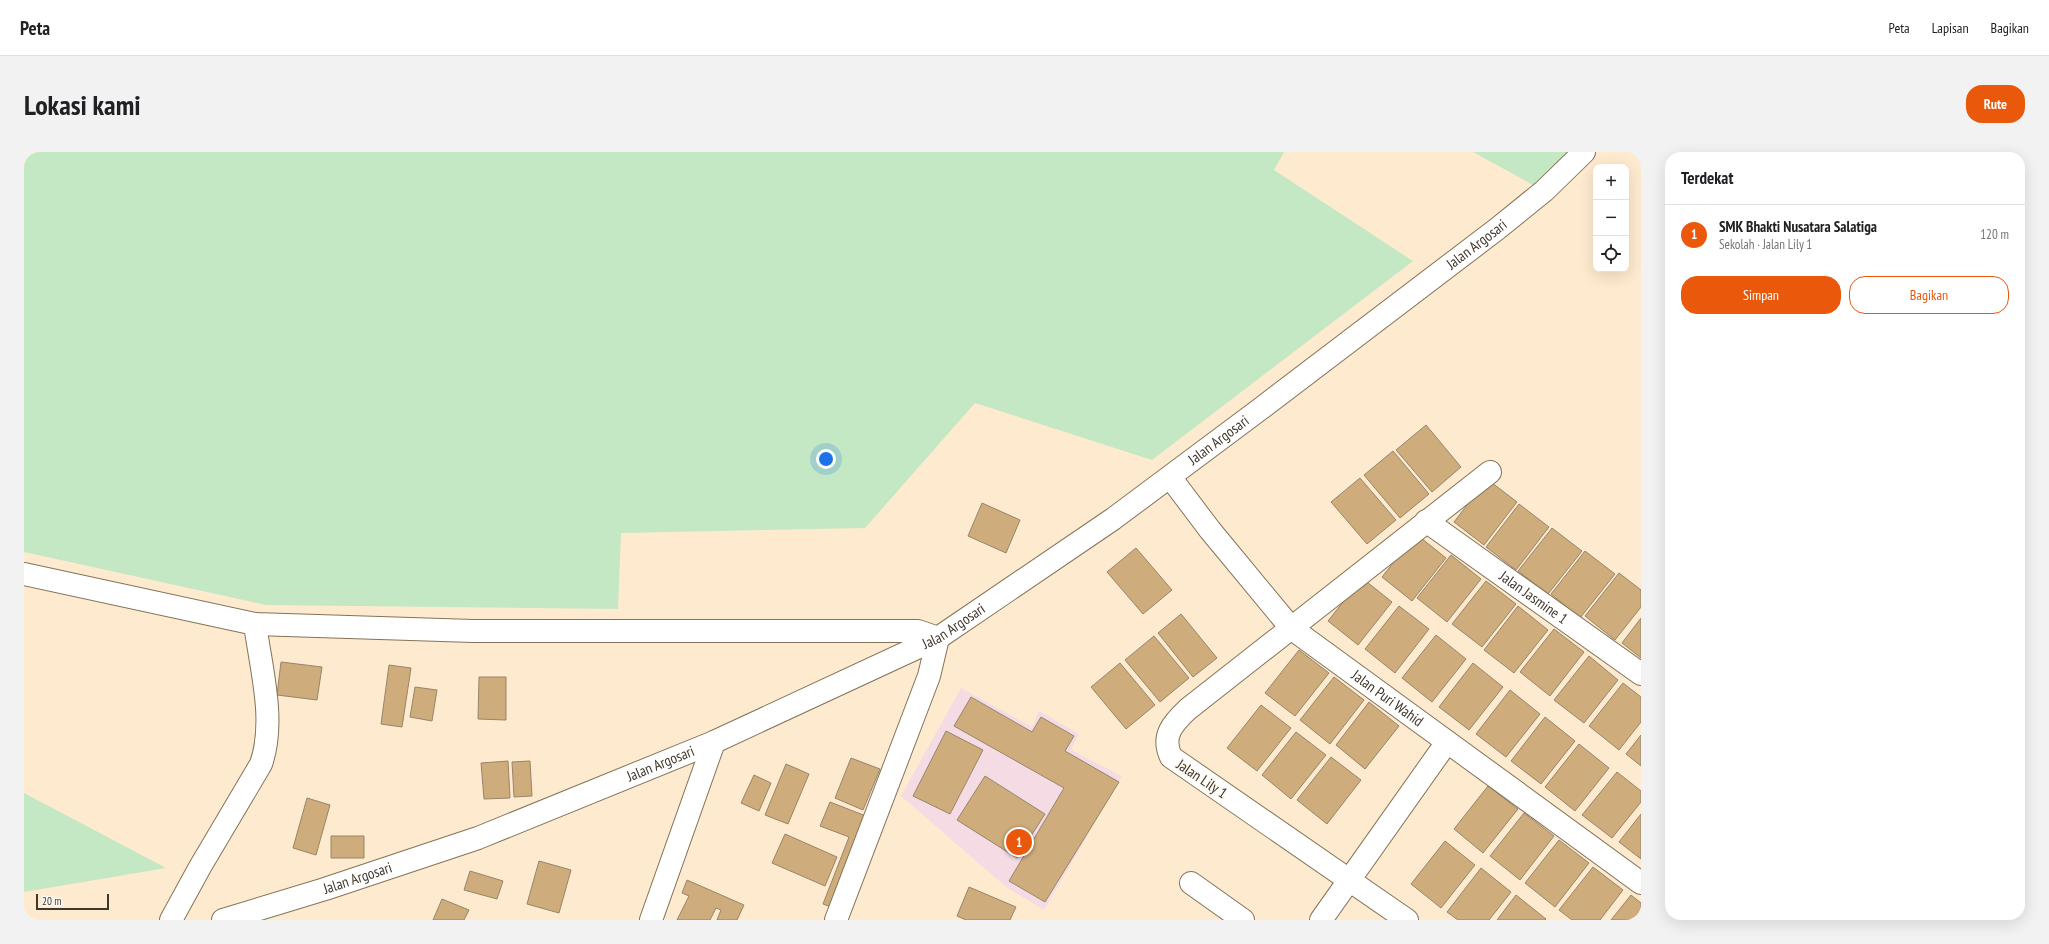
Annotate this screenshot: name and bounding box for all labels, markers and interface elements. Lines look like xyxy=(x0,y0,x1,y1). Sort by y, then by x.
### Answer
text: Peta xyxy=(20,16,50,40)
text: Peta xyxy=(1889,19,1910,37)
text: Lapisan xyxy=(1932,19,1969,37)
text: Bagikan xyxy=(1991,19,2029,37)
button: Rute xyxy=(1966,85,2025,123)
text: Lokasi kami xyxy=(24,86,141,123)
map controls xyxy=(1593,164,1629,272)
button: + xyxy=(1593,164,1629,200)
text: Terdekat xyxy=(1681,167,1733,189)
button: − xyxy=(1593,200,1629,236)
street label: Jalan Argosari xyxy=(1442,215,1511,274)
text: SMK Bhakti Nusatara Salatiga xyxy=(1719,217,1877,236)
text: 1 xyxy=(1691,226,1697,243)
text: 120 m xyxy=(1980,226,2009,243)
button: locate xyxy=(1593,236,1629,272)
text: Sekolah · Jalan Lily 1 xyxy=(1719,236,1812,253)
button: Simpan xyxy=(1681,276,1841,314)
button: Bagikan xyxy=(1849,276,2009,314)
street label: Jalan Argosari xyxy=(1183,411,1252,469)
your location xyxy=(816,449,836,469)
street label: Jalan Jasmine 1 xyxy=(1495,566,1572,628)
street label: Jalan Argosari xyxy=(918,599,989,653)
street label: Jalan Puri Wahid xyxy=(1347,665,1427,730)
street label: Jalan Argosari xyxy=(623,741,697,786)
street label: Jalan Lily 1 xyxy=(1173,754,1231,802)
pin: 1 xyxy=(1006,827,1032,857)
street label: Jalan Argosari xyxy=(320,857,394,898)
scale bar xyxy=(36,892,109,911)
text: 20 m xyxy=(42,894,61,908)

